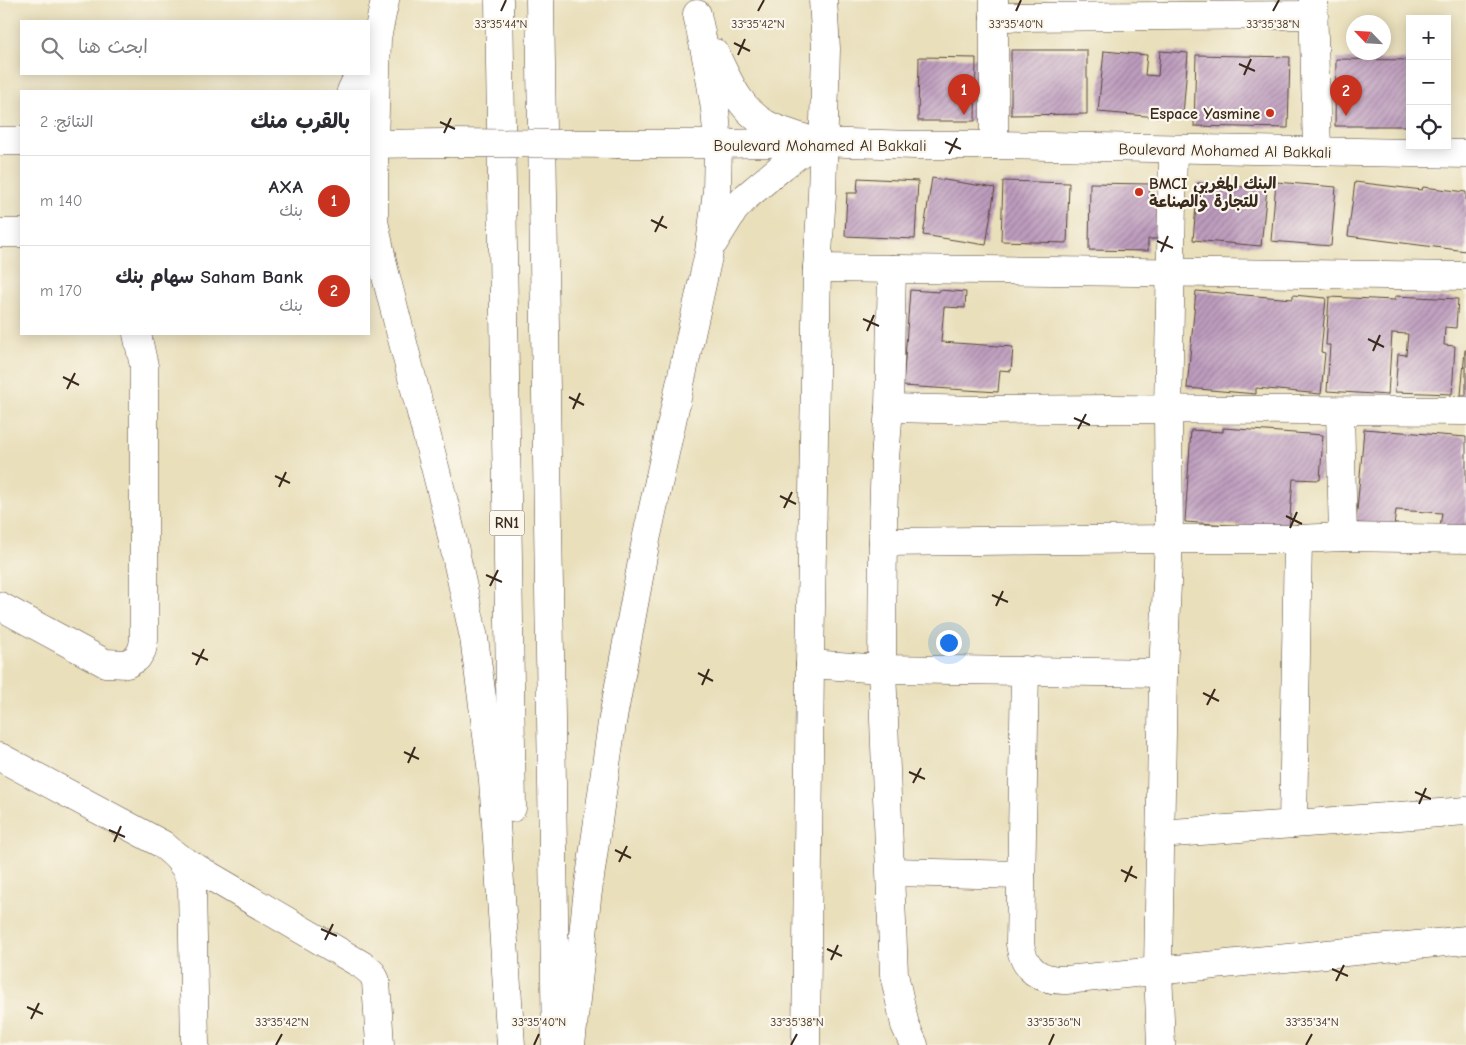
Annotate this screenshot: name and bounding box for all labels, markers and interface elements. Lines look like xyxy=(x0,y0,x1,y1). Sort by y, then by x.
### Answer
north arrow xyxy=(1346,15,1391,60)
map controls xyxy=(1406,15,1451,150)
button: + xyxy=(1406,15,1451,60)
text: 33°35'44"N xyxy=(475,17,527,31)
text: 33°35'42"N xyxy=(731,17,785,31)
text: 33°35'40"N xyxy=(989,17,1043,31)
text: 33°35'38"N xyxy=(1246,17,1300,31)
search box xyxy=(20,20,370,75)
icon: search xyxy=(38,34,66,62)
text: ابحث هنا xyxy=(78,36,148,58)
button: − xyxy=(1406,60,1451,105)
pin: 1 xyxy=(948,74,980,115)
pin: 2 xyxy=(1330,75,1362,116)
place label: Espace Yasmine xyxy=(1150,105,1260,123)
button: locate xyxy=(1406,105,1451,150)
marker: Espace Yasmine xyxy=(1264,107,1276,119)
text: بالقرب منك xyxy=(250,109,350,133)
text: النتائج: 2 xyxy=(40,113,94,131)
street label: Boulevard Mohamed Al Bakkali xyxy=(713,137,927,155)
street label: Boulevard Mohamed Al Bakkali xyxy=(1118,140,1332,162)
place label: BMCI البنك المغربي للتجارة والصناعة xyxy=(1149,175,1276,212)
text: AXA xyxy=(269,176,303,198)
marker: BMCI البنك المغربي للتجارة والصناعة xyxy=(1133,186,1145,198)
text: 140 m xyxy=(40,192,82,210)
text: 1 xyxy=(331,192,337,210)
text: بنك xyxy=(279,202,303,220)
text: Saham Bank سهام بنك xyxy=(115,266,303,288)
text: 170 m xyxy=(40,282,82,300)
text: 2 xyxy=(330,282,338,300)
text: بنك xyxy=(279,297,303,315)
road number: RN1 xyxy=(490,510,524,536)
your location xyxy=(936,630,962,656)
text: 33°35'42"N xyxy=(255,1015,309,1029)
text: 33°35'40"N xyxy=(512,1015,566,1029)
text: 33°35'38"N xyxy=(770,1015,824,1029)
text: 33°35'36"N xyxy=(1027,1015,1081,1029)
text: 33°35'34"N xyxy=(1285,1015,1339,1029)

